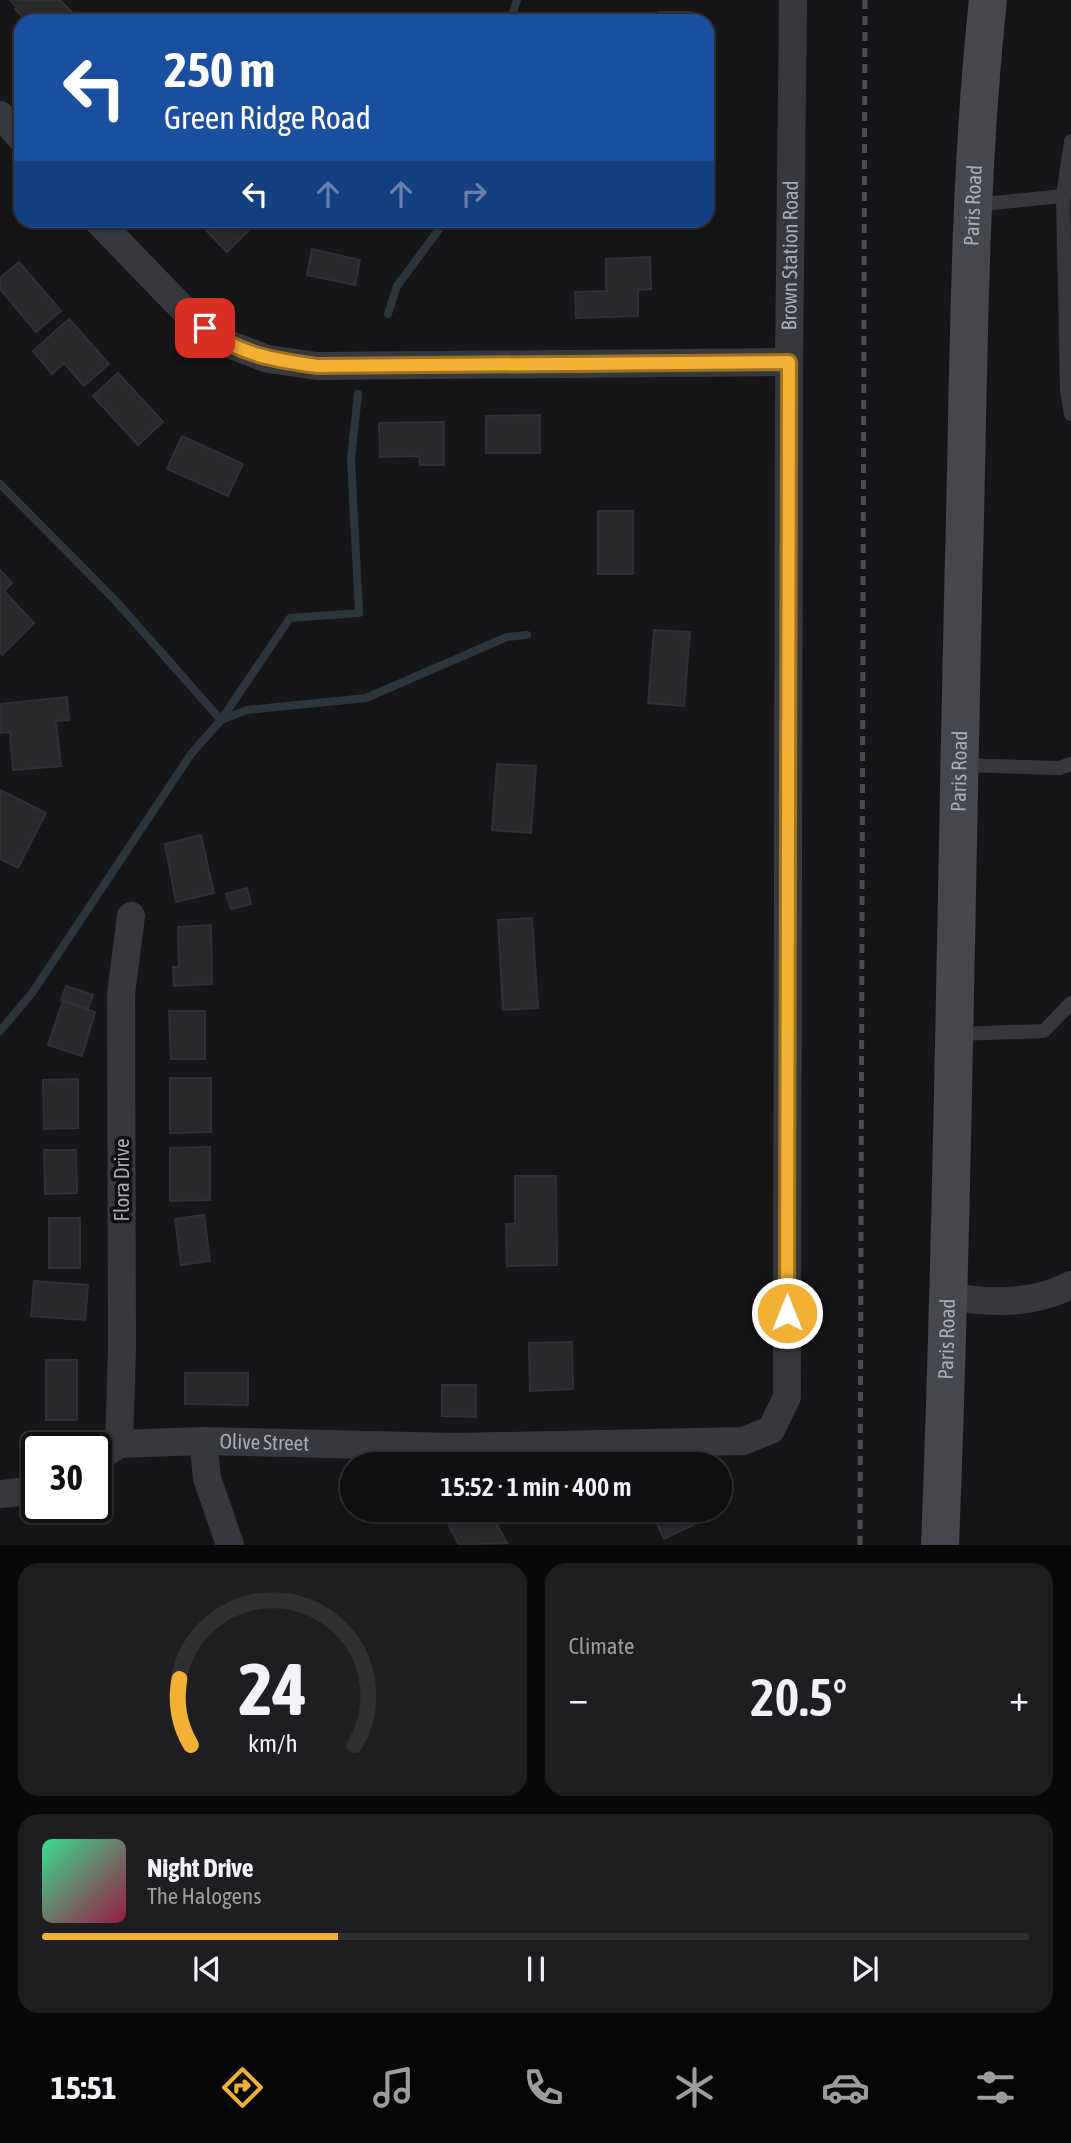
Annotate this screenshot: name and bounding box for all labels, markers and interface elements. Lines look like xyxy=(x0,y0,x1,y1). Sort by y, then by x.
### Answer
text: 250 m xyxy=(164,41,275,97)
icon: left xyxy=(49,42,140,133)
text: Green Ridge Road xyxy=(164,99,371,136)
street label: Paris Road xyxy=(958,164,986,246)
icon: left xyxy=(236,175,274,213)
icon: ahead xyxy=(309,175,347,213)
icon: ahead xyxy=(382,175,420,213)
icon: right xyxy=(455,175,493,213)
street label: Brown Station Road xyxy=(776,180,802,331)
pin xyxy=(175,298,235,358)
icon: arrive xyxy=(186,309,224,347)
street label: Paris Road xyxy=(946,730,971,812)
street label: Flora Drive xyxy=(109,1139,133,1221)
position arrow xyxy=(750,1276,824,1350)
street label: Paris Road xyxy=(933,1298,959,1380)
street label: Olive Street xyxy=(219,1428,310,1455)
speed limit sign: 30 xyxy=(21,1432,112,1523)
text: 15:52 · 1 min · 400 m xyxy=(441,1472,631,1502)
text: Climate xyxy=(569,1633,634,1659)
text: 24 xyxy=(238,1648,306,1731)
text: 20.5° xyxy=(750,1667,847,1727)
text: − xyxy=(569,1676,588,1719)
text: + xyxy=(1009,1676,1029,1719)
text: km/h xyxy=(247,1729,297,1757)
text: Night Drive xyxy=(147,1853,254,1883)
text: The Halogens xyxy=(147,1883,261,1909)
icon: previous xyxy=(188,1950,226,1988)
icon: pause xyxy=(517,1950,555,1988)
icon: next xyxy=(846,1950,884,1988)
icon: directions xyxy=(218,2063,267,2112)
icon: music xyxy=(369,2063,418,2112)
icon: phone xyxy=(519,2063,568,2112)
icon: climate xyxy=(670,2063,719,2112)
icon: car xyxy=(821,2063,870,2112)
icon: filters xyxy=(971,2063,1020,2112)
text: 15:51 xyxy=(51,2069,117,2106)

